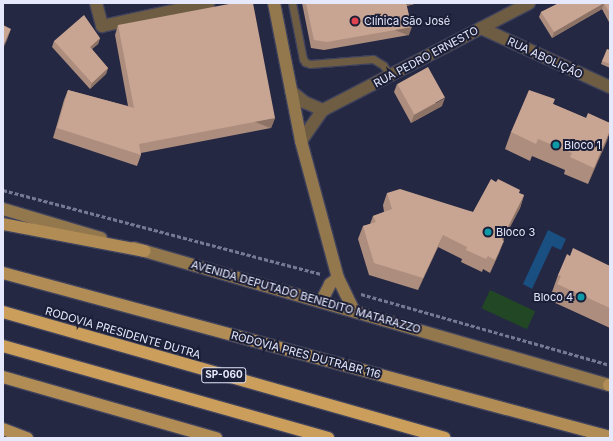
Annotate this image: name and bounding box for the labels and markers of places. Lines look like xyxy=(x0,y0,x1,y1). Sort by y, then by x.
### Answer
place label: Clínica São José xyxy=(364,14,450,28)
marker: Clínica São José xyxy=(349,15,361,27)
place label: Bloco 1 xyxy=(564,138,601,152)
marker: Bloco 1 xyxy=(551,140,561,150)
place label: Bloco 3 xyxy=(496,225,535,239)
marker: Bloco 3 xyxy=(483,227,493,237)
place label: Bloco 4 xyxy=(533,290,573,304)
marker: Bloco 4 xyxy=(576,292,586,302)

